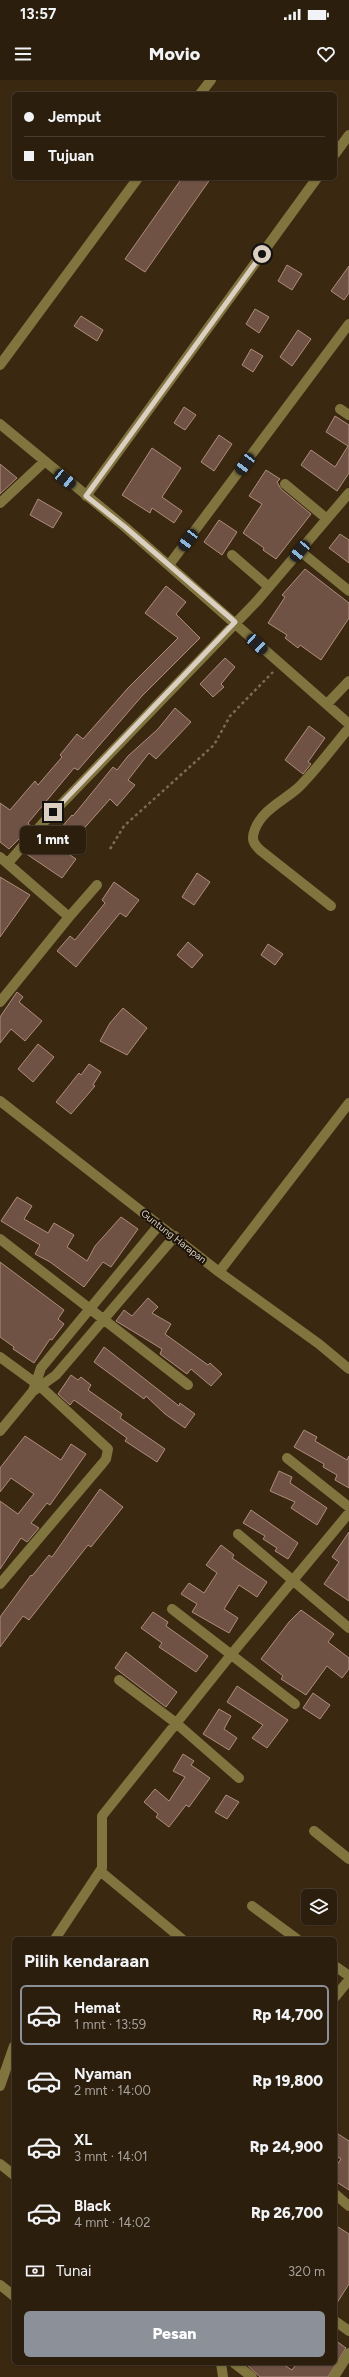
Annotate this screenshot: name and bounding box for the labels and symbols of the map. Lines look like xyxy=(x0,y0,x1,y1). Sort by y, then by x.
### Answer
route start xyxy=(253,245,271,263)
car xyxy=(233,451,257,477)
car xyxy=(52,467,78,491)
car xyxy=(176,527,200,553)
car xyxy=(288,538,312,564)
car xyxy=(244,631,270,657)
route end xyxy=(44,803,62,821)
callout: 1 mnt xyxy=(20,826,86,854)
street label: Guntung Harapan xyxy=(138,1207,209,1266)

